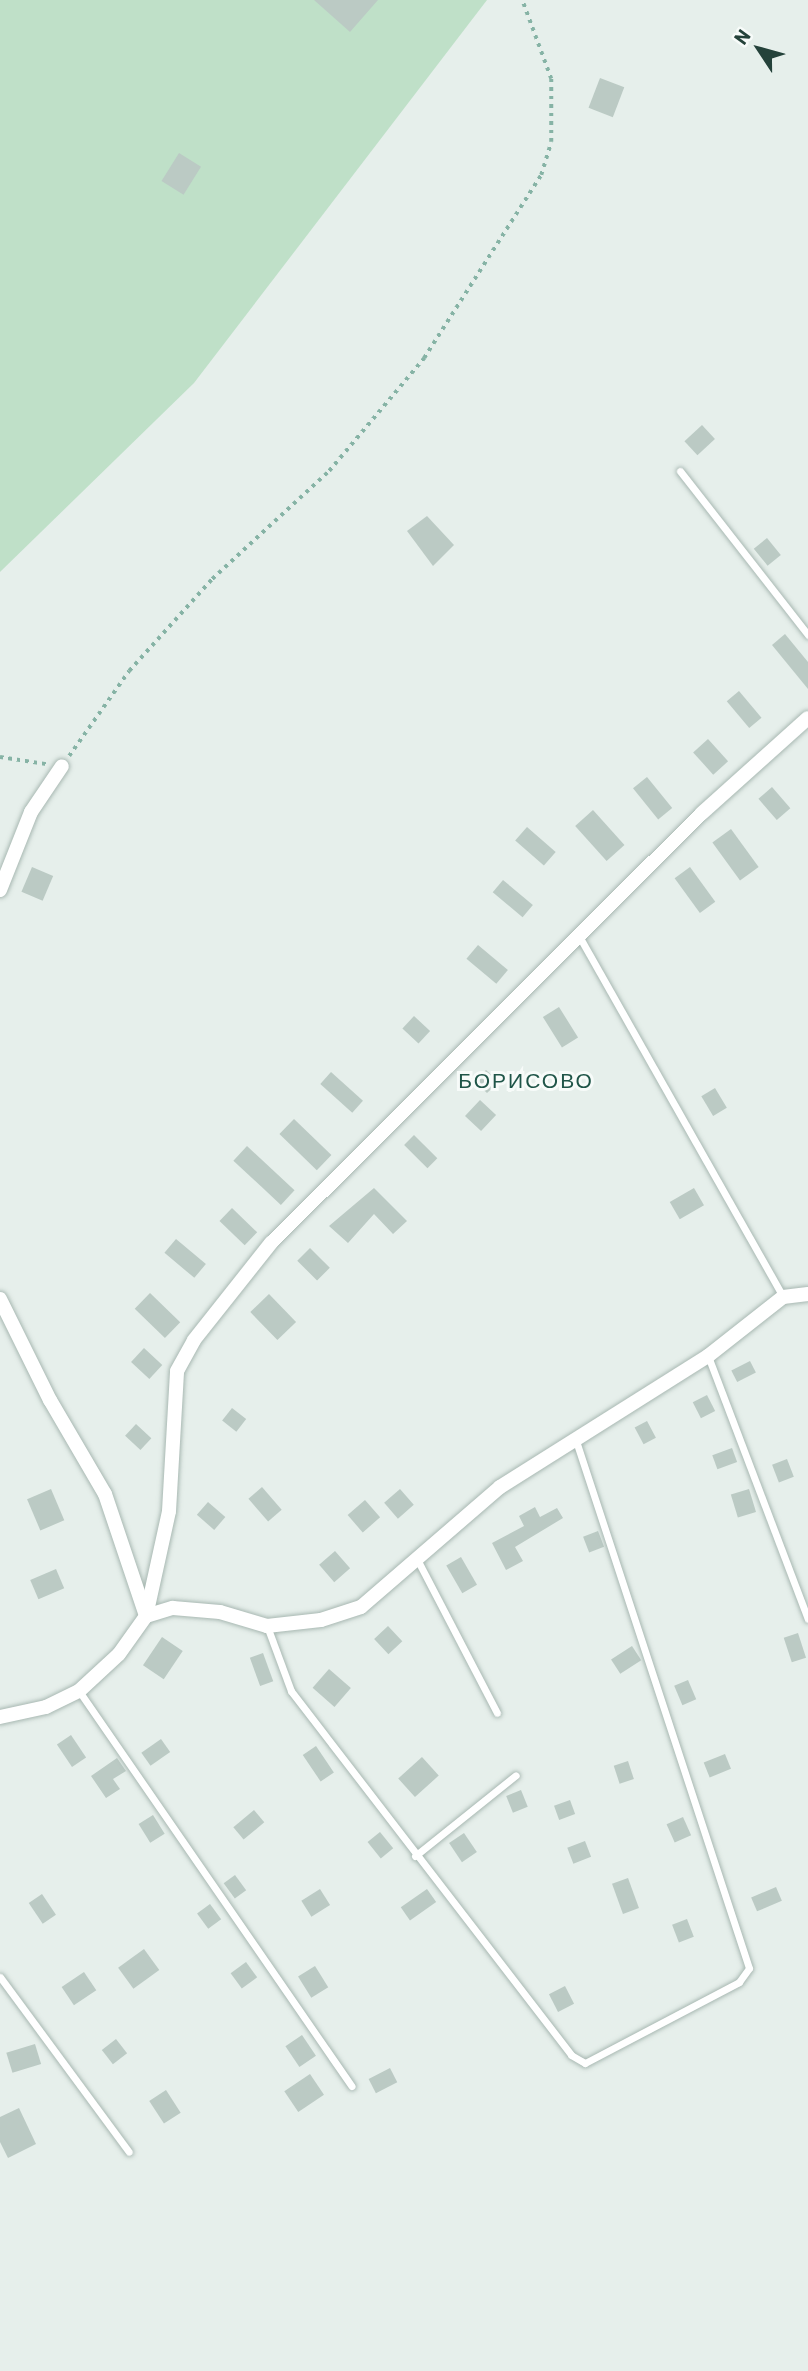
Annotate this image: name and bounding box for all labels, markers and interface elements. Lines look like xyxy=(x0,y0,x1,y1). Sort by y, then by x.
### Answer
north arrow xyxy=(724,14,794,84)
text: N xyxy=(729,24,755,48)
district label: БОРИСОВО xyxy=(459,1067,593,1093)

